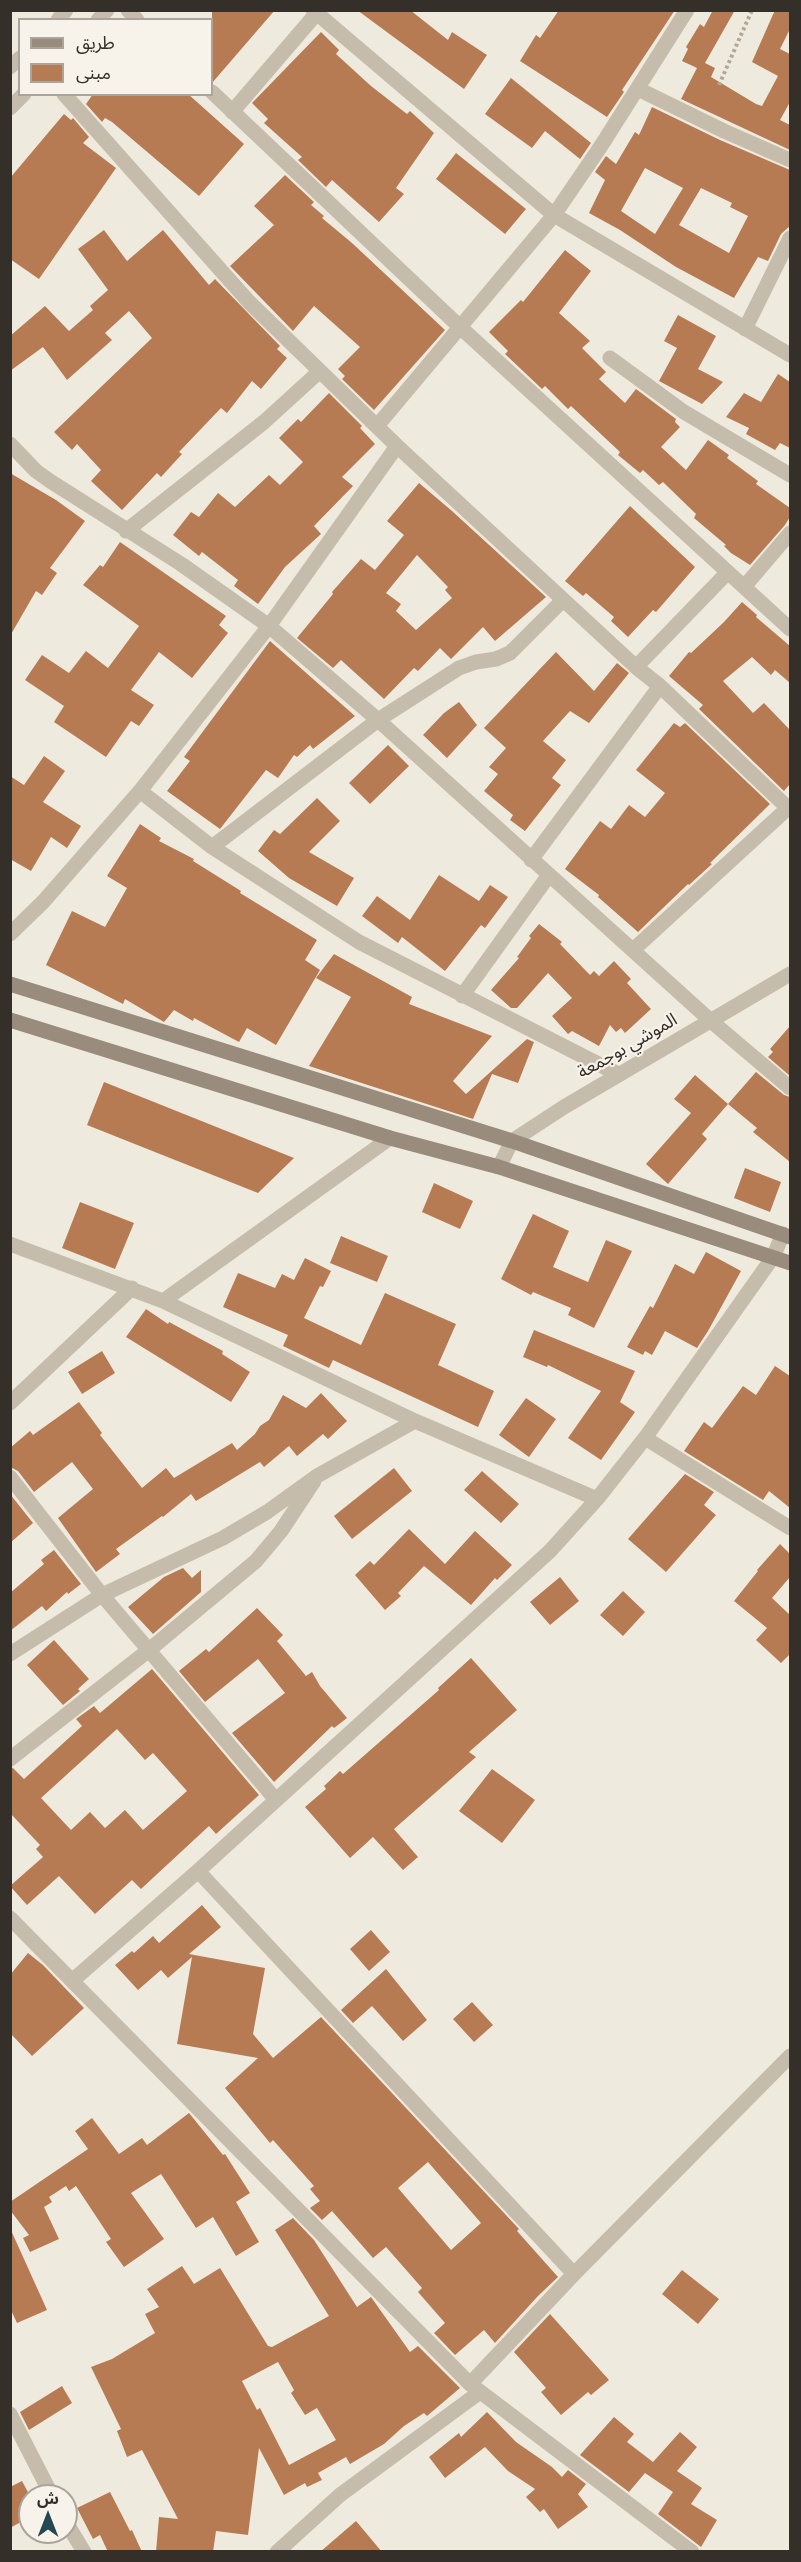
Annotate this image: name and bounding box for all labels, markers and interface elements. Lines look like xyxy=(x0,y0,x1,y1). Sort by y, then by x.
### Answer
legend xyxy=(18,18,213,96)
text: طريق xyxy=(76,29,115,56)
text: مبنى xyxy=(76,59,111,86)
street label: الموشي بوجمعة xyxy=(574,1010,682,1084)
north arrow xyxy=(18,2484,78,2544)
text: ش xyxy=(37,2486,59,2510)

